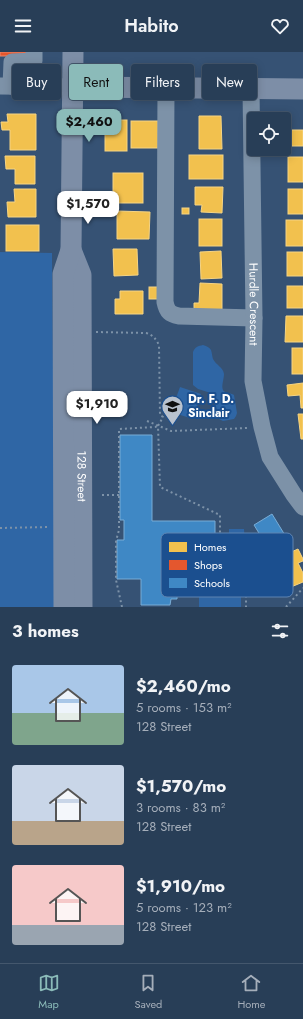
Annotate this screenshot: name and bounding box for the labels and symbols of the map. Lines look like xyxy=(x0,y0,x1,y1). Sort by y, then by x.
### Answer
pin: $2,460 xyxy=(56,109,122,143)
pin: $1,570 xyxy=(55,191,121,225)
street label: Hurdle Crescent xyxy=(244,262,263,346)
place label: Dr. F. D. Sinclair xyxy=(188,390,234,422)
pin: $1,910 xyxy=(64,391,130,425)
school or university icon: Dr. F. D. Sinclair xyxy=(159,393,185,426)
street label: 128 Street xyxy=(73,451,91,502)
legend xyxy=(161,533,293,597)
text: Homes xyxy=(194,539,227,555)
text: Shops xyxy=(194,557,223,573)
text: Schools xyxy=(194,575,231,591)

